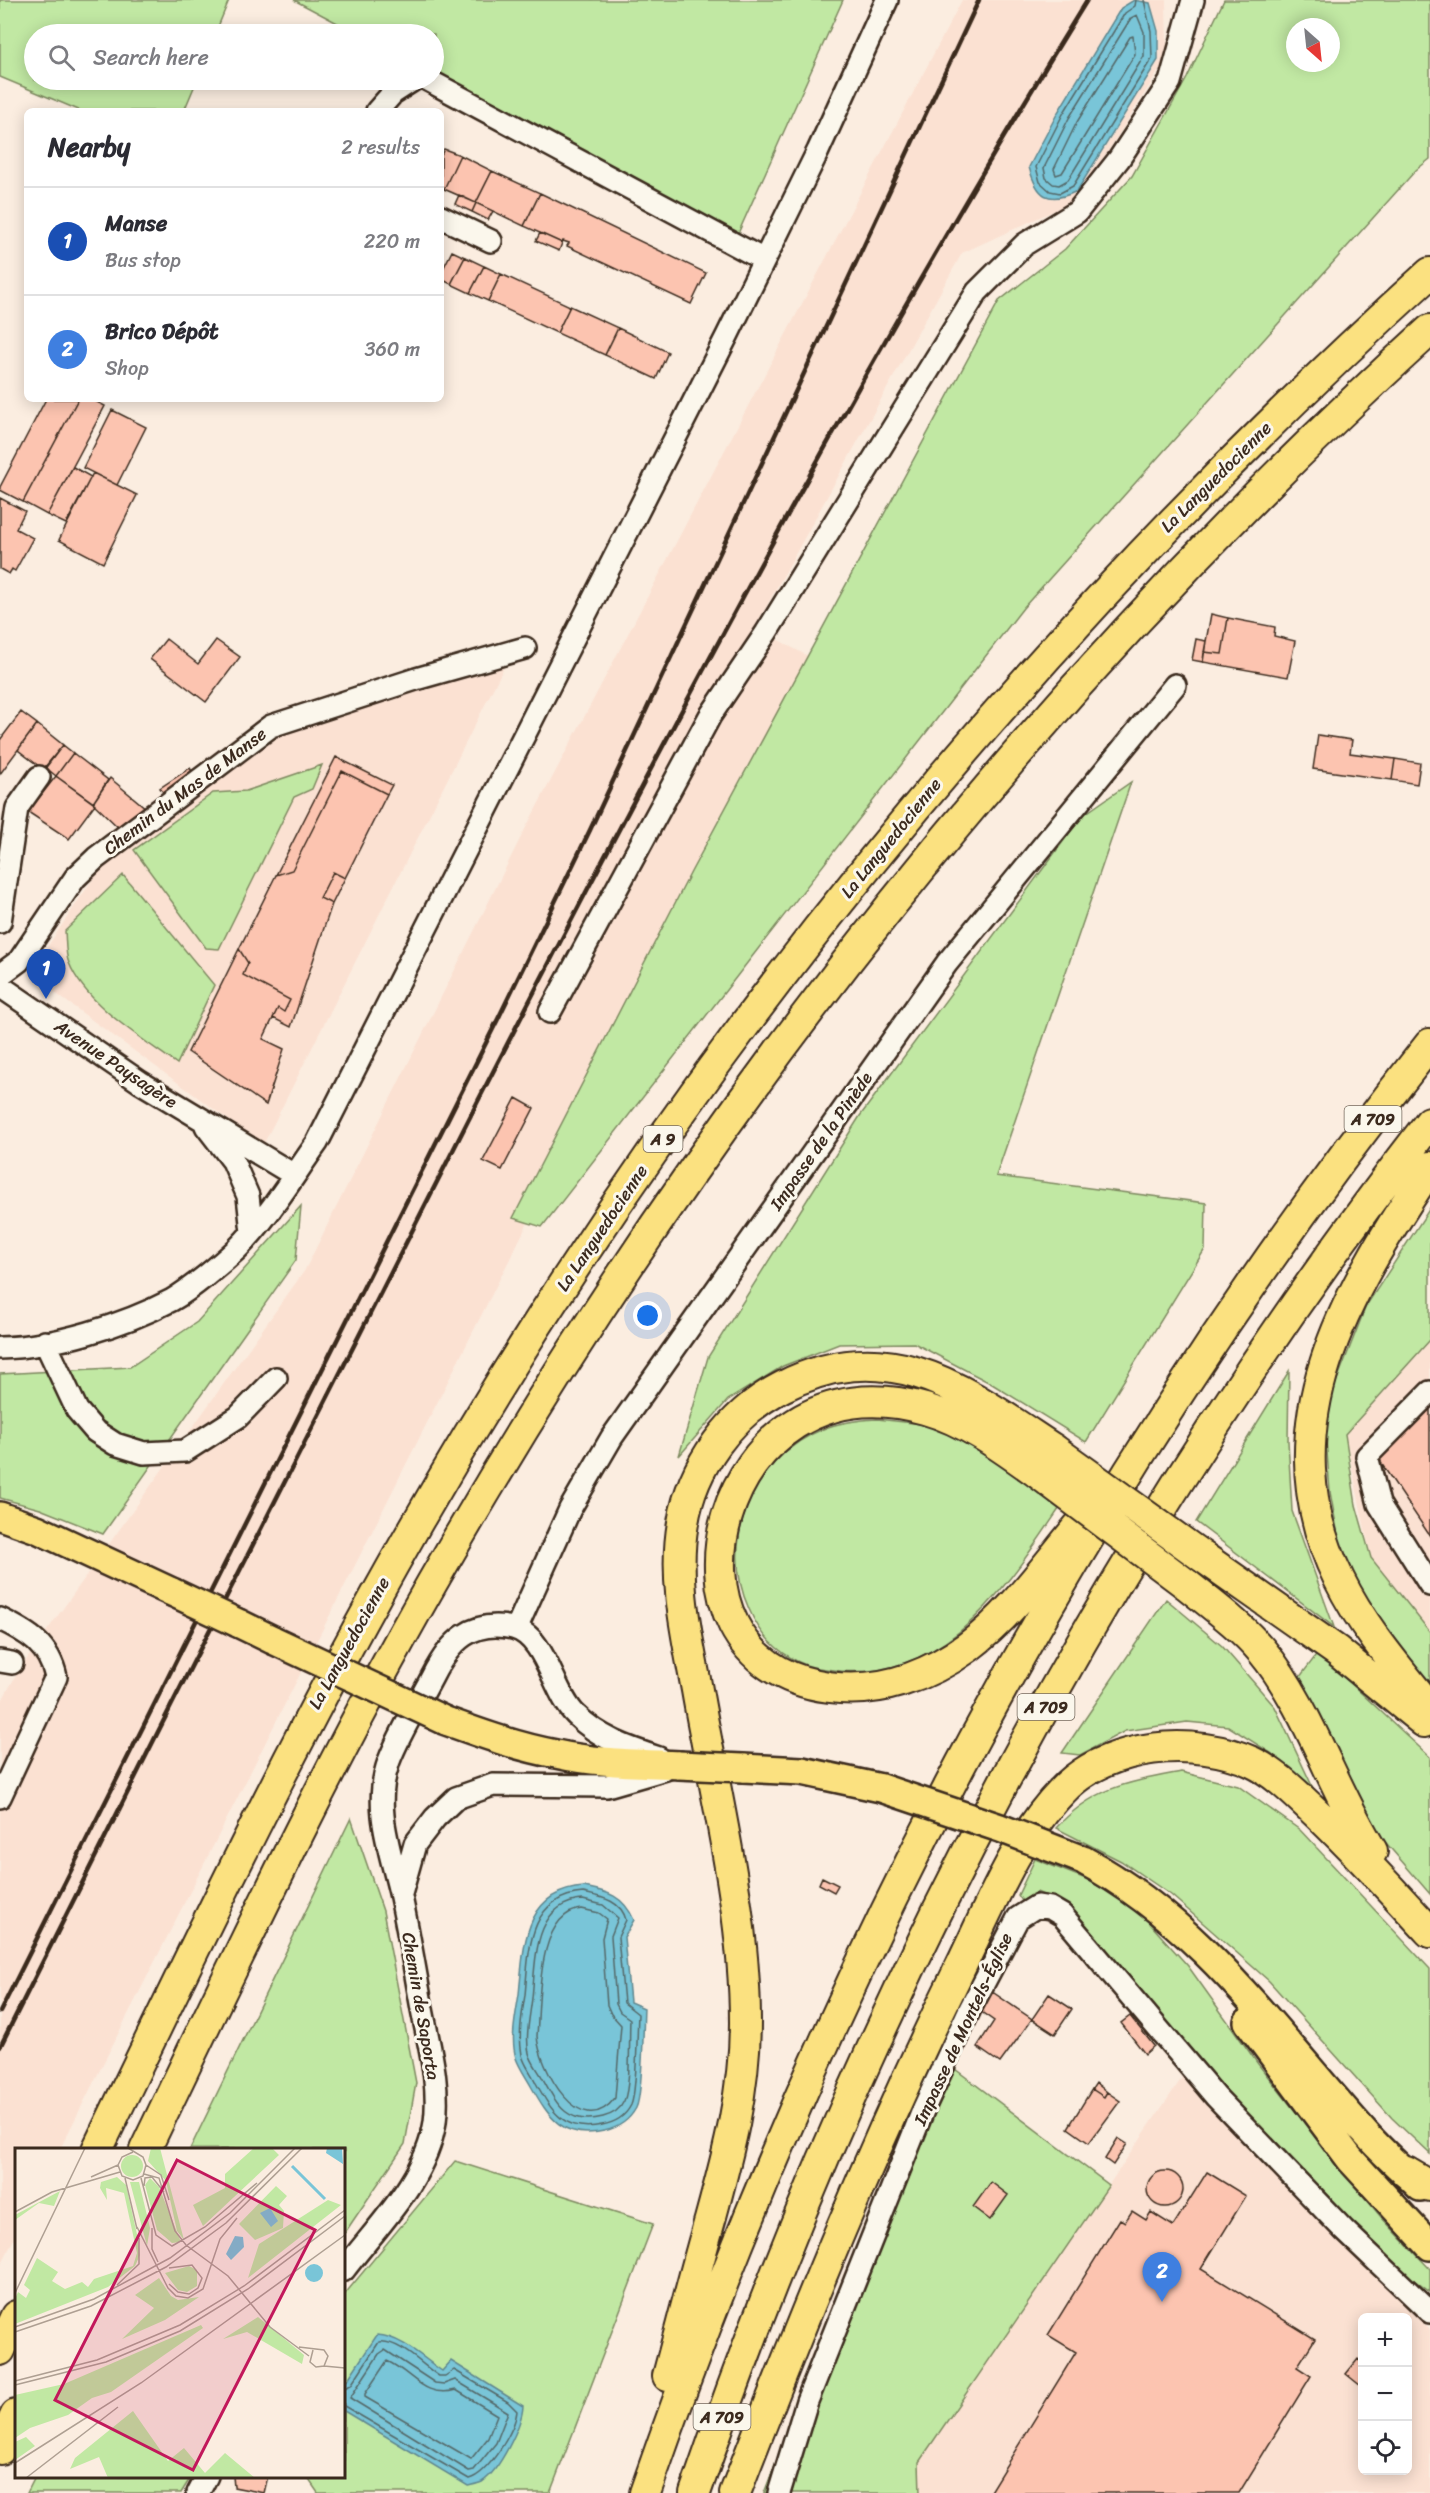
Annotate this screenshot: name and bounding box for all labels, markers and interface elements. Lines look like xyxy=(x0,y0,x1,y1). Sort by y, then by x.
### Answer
north arrow xyxy=(1286,18,1340,72)
search box xyxy=(24,24,444,90)
text: Search here xyxy=(93,38,209,77)
icon: search xyxy=(45,41,78,74)
text: Nearby xyxy=(48,124,130,170)
text: 2 results xyxy=(341,130,420,165)
text: Manse xyxy=(105,204,167,243)
text: 1 xyxy=(63,224,72,259)
text: 220 m xyxy=(364,224,420,259)
text: Bus stop xyxy=(105,243,181,278)
text: Brico Dépôt xyxy=(105,312,219,351)
text: 2 xyxy=(62,332,73,367)
text: 360 m xyxy=(364,332,420,367)
text: Shop xyxy=(105,351,149,386)
street label: La Languedocienne xyxy=(1152,413,1280,541)
street label: Chemin du Mas de Manse xyxy=(96,719,274,863)
street label: La Languedocienne xyxy=(832,771,950,905)
pin: 1 xyxy=(26,950,66,999)
street label: Avenue Paysagère xyxy=(47,1010,185,1117)
street label: Impasse de la Pinède xyxy=(760,1064,881,1218)
road number: A 709 xyxy=(1344,1106,1402,1132)
road number: A 9 xyxy=(644,1126,682,1152)
street label: La Languedocienne xyxy=(547,1158,657,1298)
your location xyxy=(633,1301,662,1330)
street label: La Languedocienne xyxy=(299,1571,399,1715)
road number: A 709 xyxy=(1018,1694,1074,1720)
street label: Impasse de Montels-Église xyxy=(904,1927,1022,2132)
street label: Chemin de Saporta xyxy=(392,1930,450,2082)
inset map xyxy=(15,2148,345,2478)
pin: 2 xyxy=(1142,2252,1182,2302)
map controls xyxy=(1358,2313,1412,2475)
button: + xyxy=(1358,2313,1412,2367)
button: − xyxy=(1358,2367,1412,2421)
road number: A 709 xyxy=(694,2404,750,2430)
button: locate xyxy=(1358,2421,1412,2475)

